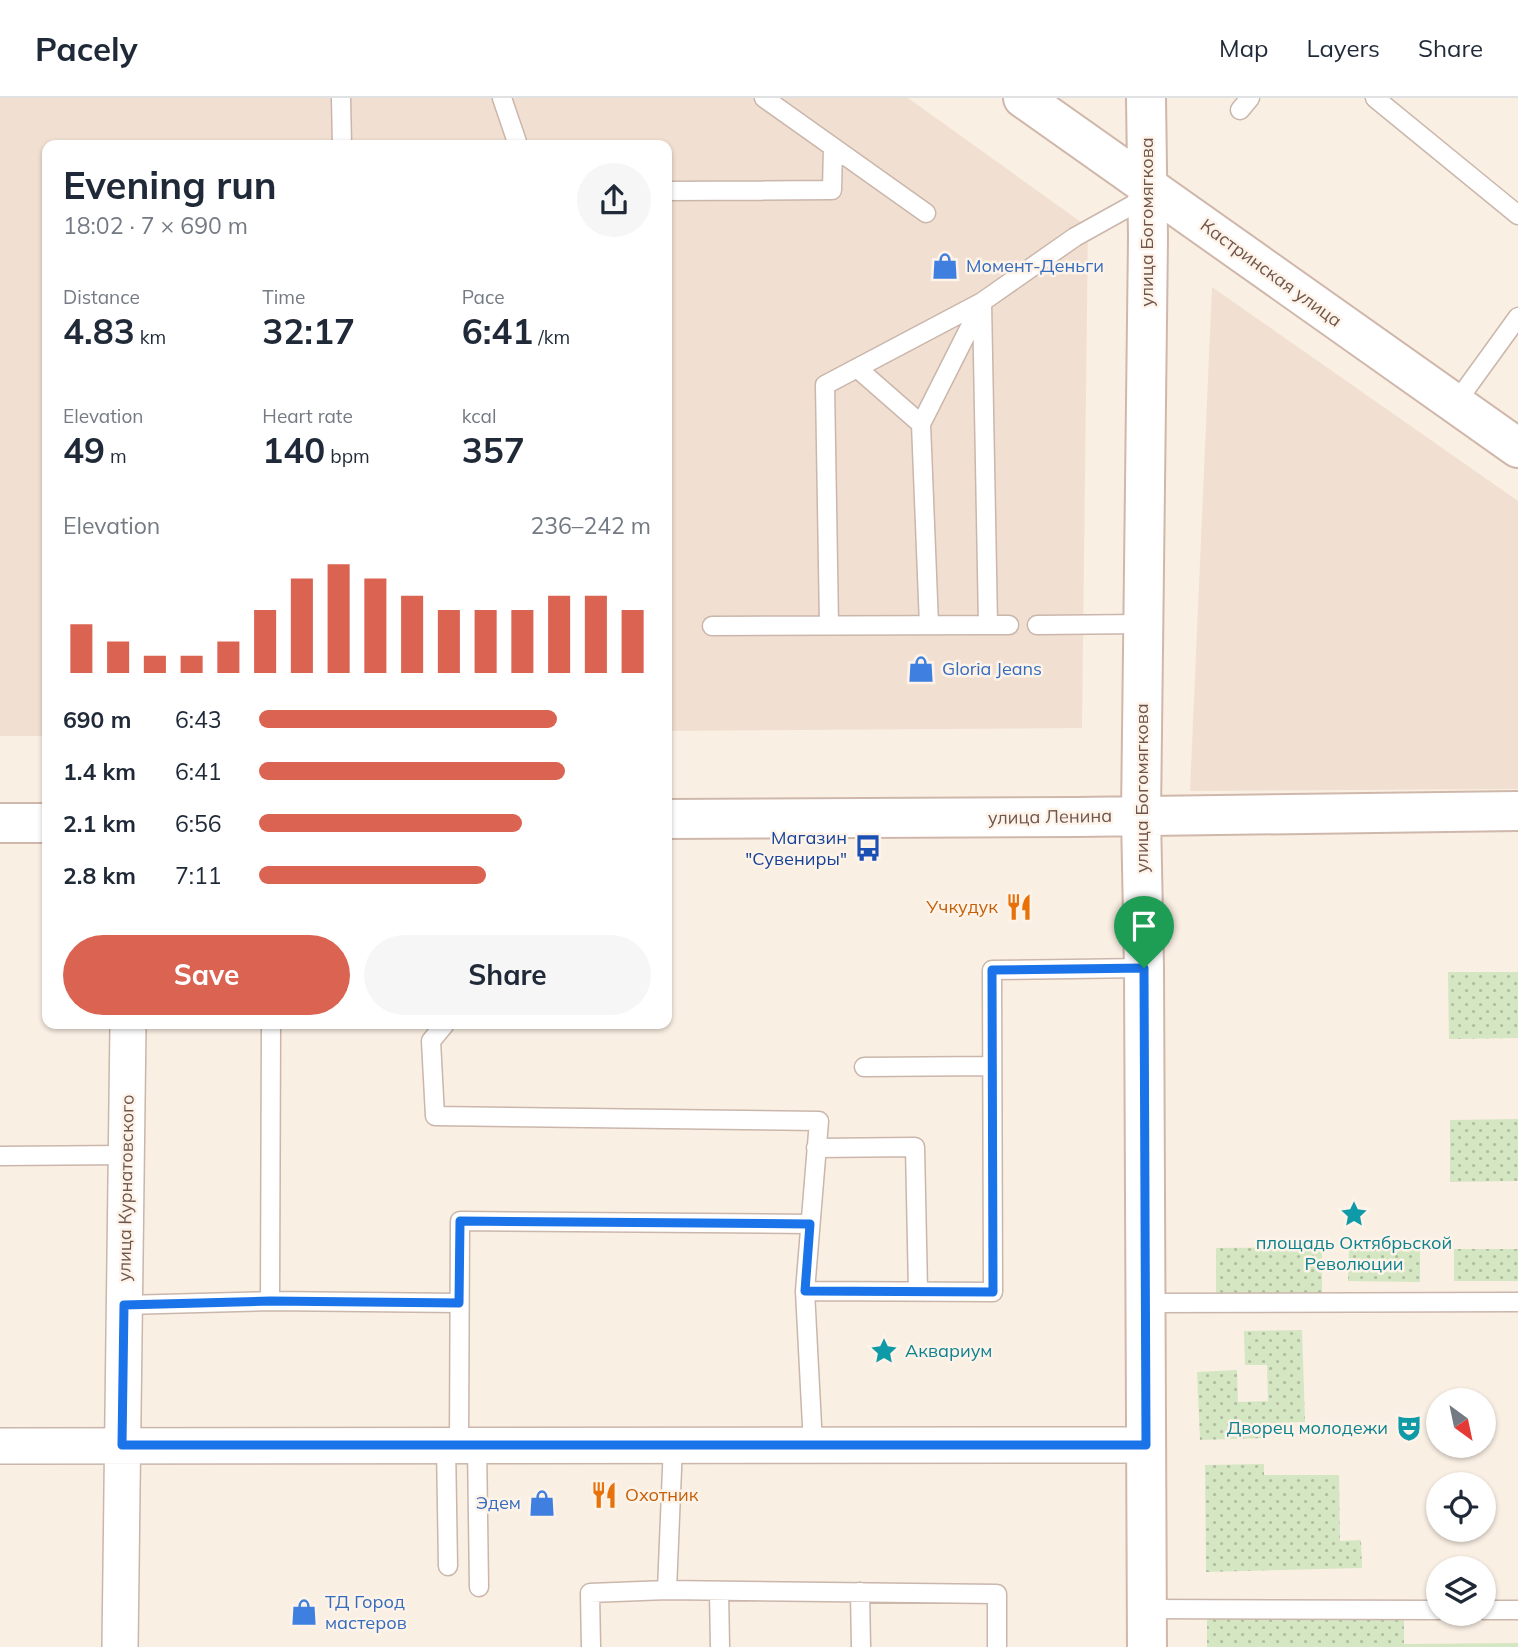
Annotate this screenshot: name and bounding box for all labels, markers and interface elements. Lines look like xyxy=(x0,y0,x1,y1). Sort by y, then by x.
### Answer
text: Pacely xyxy=(35,28,138,69)
text: Map xyxy=(1219,33,1268,63)
text: Layers xyxy=(1306,33,1380,63)
text: Share xyxy=(1418,33,1483,63)
street label: улица Богомягкова xyxy=(1135,137,1158,307)
text: Evening run xyxy=(63,161,277,209)
button: share xyxy=(577,163,651,237)
text: 18:02 · 7 × 690 m xyxy=(63,211,248,240)
street label: Кастринская улица xyxy=(1196,214,1347,332)
shop icon: Момент-Деньги xyxy=(930,251,960,281)
place label: Момент-Деньги xyxy=(966,254,1104,277)
text: Distance xyxy=(63,285,140,309)
text: Time xyxy=(262,285,305,309)
text: Pace xyxy=(462,285,505,309)
text: 4.83 xyxy=(63,309,135,353)
text: 32:17 xyxy=(262,309,355,353)
text: 6:41 xyxy=(462,309,533,353)
text: km xyxy=(135,325,166,349)
text: /km xyxy=(533,325,570,349)
text: Elevation xyxy=(63,404,143,428)
text: Heart rate xyxy=(262,404,353,428)
text: kcal xyxy=(462,404,496,428)
text: 49 xyxy=(63,428,105,472)
text: 140 xyxy=(262,428,325,472)
text: 357 xyxy=(462,428,525,472)
text: m xyxy=(105,444,127,468)
text: bpm xyxy=(325,444,370,468)
text: Elevation xyxy=(63,511,160,540)
text: 236–242 m xyxy=(530,511,651,540)
shop icon: Gloria Jeans xyxy=(906,654,936,684)
place label: Gloria Jeans xyxy=(942,657,1042,680)
street label: улица Богомягкова xyxy=(1130,703,1153,873)
text: 690 m xyxy=(63,705,131,734)
text: 6:43 xyxy=(175,705,222,734)
text: 1.4 km xyxy=(63,757,136,786)
text: 6:41 xyxy=(175,757,222,786)
street label: улица Ленина xyxy=(988,804,1112,829)
text: 2.1 km xyxy=(63,809,136,838)
text: 6:56 xyxy=(175,809,222,838)
place label: Магазин "Сувениры" xyxy=(745,826,847,870)
bus stop icon: Магазин "Сувениры" xyxy=(853,833,883,863)
text: 2.8 km xyxy=(63,861,136,890)
text: 7:11 xyxy=(175,861,222,890)
restaurant icon: Учкудук xyxy=(1004,892,1034,922)
place label: Учкудук xyxy=(925,895,998,918)
pin xyxy=(1114,896,1174,968)
icon: arrive xyxy=(1125,907,1163,945)
button: Save xyxy=(63,935,350,1015)
button: Share xyxy=(364,935,651,1015)
street label: улица Курнатовского xyxy=(112,1094,139,1282)
place icon: площадь Октябрьской Революции xyxy=(1339,1199,1369,1229)
place label: площадь Октябрьской Революции xyxy=(1256,1231,1452,1275)
place icon: Аквариум xyxy=(869,1336,899,1366)
place label: Аквариум xyxy=(905,1339,992,1362)
north arrow xyxy=(1426,1388,1496,1458)
map controls xyxy=(1426,1388,1496,1626)
theatre icon: Дворец молодежи xyxy=(1394,1413,1424,1443)
place label: Дворец молодежи xyxy=(1227,1416,1388,1439)
button: locate xyxy=(1426,1472,1496,1542)
restaurant icon: Охотник xyxy=(589,1480,619,1510)
place label: Охотник xyxy=(625,1483,699,1506)
shop icon: Эдем xyxy=(527,1488,557,1518)
place label: Эдем xyxy=(476,1491,521,1514)
button: layers xyxy=(1426,1556,1496,1626)
place label: ТД Город мастеров xyxy=(325,1590,407,1634)
shop icon: ТД Город мастеров xyxy=(289,1597,319,1627)

